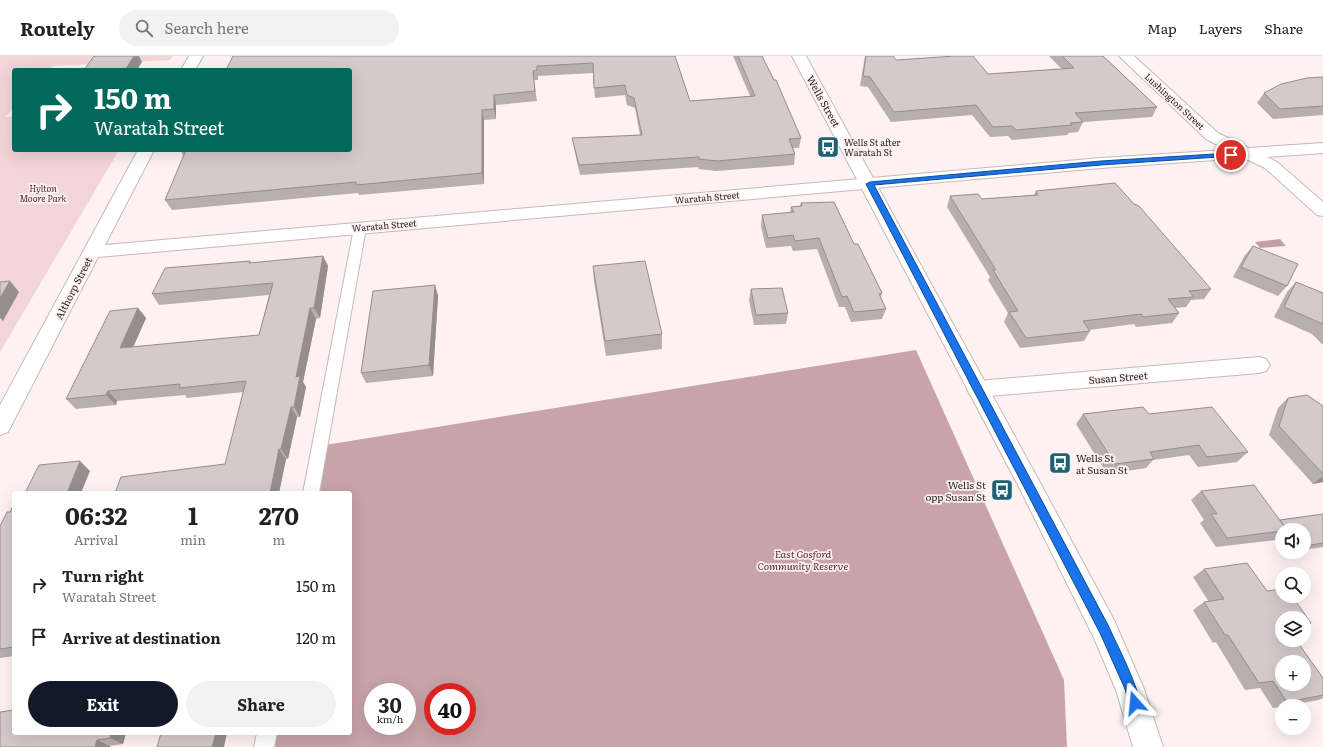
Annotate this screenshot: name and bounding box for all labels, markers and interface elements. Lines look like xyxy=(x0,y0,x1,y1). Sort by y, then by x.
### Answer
search box xyxy=(119,10,399,46)
text: Routely xyxy=(20,14,95,42)
text: Search here xyxy=(165,16,249,39)
icon: search xyxy=(133,17,155,39)
text: Map xyxy=(1147,18,1177,38)
text: Layers xyxy=(1199,18,1242,38)
text: Share xyxy=(1264,18,1303,38)
street label: Lushington Street xyxy=(1142,69,1208,133)
street label: Wells Street xyxy=(804,72,844,130)
text: 150 m xyxy=(94,76,172,118)
icon: right xyxy=(28,84,80,136)
text: Waratah Street xyxy=(94,114,224,141)
bus stop icon: Wells St after Waratah St xyxy=(815,134,841,160)
place label: Wells St after Waratah St xyxy=(844,135,901,159)
pin xyxy=(1214,138,1248,172)
icon: arrive xyxy=(1220,144,1242,166)
park label: Hylton Moore Park xyxy=(20,181,66,205)
street label: Waratah Street xyxy=(674,187,740,207)
street label: Waratah Street xyxy=(351,215,417,235)
street label: Althorp Street xyxy=(51,254,95,322)
street label: Susan Street xyxy=(1088,367,1148,387)
bus stop icon: Wells St at Susan St xyxy=(1047,450,1073,476)
place label: Wells St at Susan St xyxy=(1076,450,1128,477)
place label: Wells St opp Susan St xyxy=(925,477,986,504)
bus stop icon: Wells St opp Susan St xyxy=(989,477,1015,503)
text: 06:32 xyxy=(65,497,127,532)
text: 1 xyxy=(188,497,198,532)
text: 270 xyxy=(259,497,299,532)
map controls xyxy=(1275,523,1311,735)
button: sound xyxy=(1275,523,1311,559)
text: Arrival xyxy=(74,530,118,549)
text: min xyxy=(180,530,206,549)
text: m xyxy=(273,530,285,549)
park label: East Gosford Community Reserve xyxy=(758,546,849,573)
text: Turn right xyxy=(62,564,144,587)
button: search xyxy=(1275,567,1311,603)
icon: right xyxy=(28,574,50,596)
text: 150 m xyxy=(296,574,336,597)
text: Waratah Street xyxy=(62,587,156,606)
button: layers xyxy=(1275,611,1311,647)
icon: arrive xyxy=(28,626,50,648)
text: Arrive at destination xyxy=(62,626,221,649)
text: 120 m xyxy=(296,626,336,649)
button: + xyxy=(1275,655,1311,691)
button: Exit xyxy=(28,681,178,727)
button: Share xyxy=(186,681,336,727)
position arrow xyxy=(1114,682,1156,724)
speed limit sign: 40 xyxy=(424,683,476,735)
text: 30 xyxy=(378,689,402,719)
button: − xyxy=(1275,699,1311,735)
text: km/h xyxy=(377,711,403,726)

